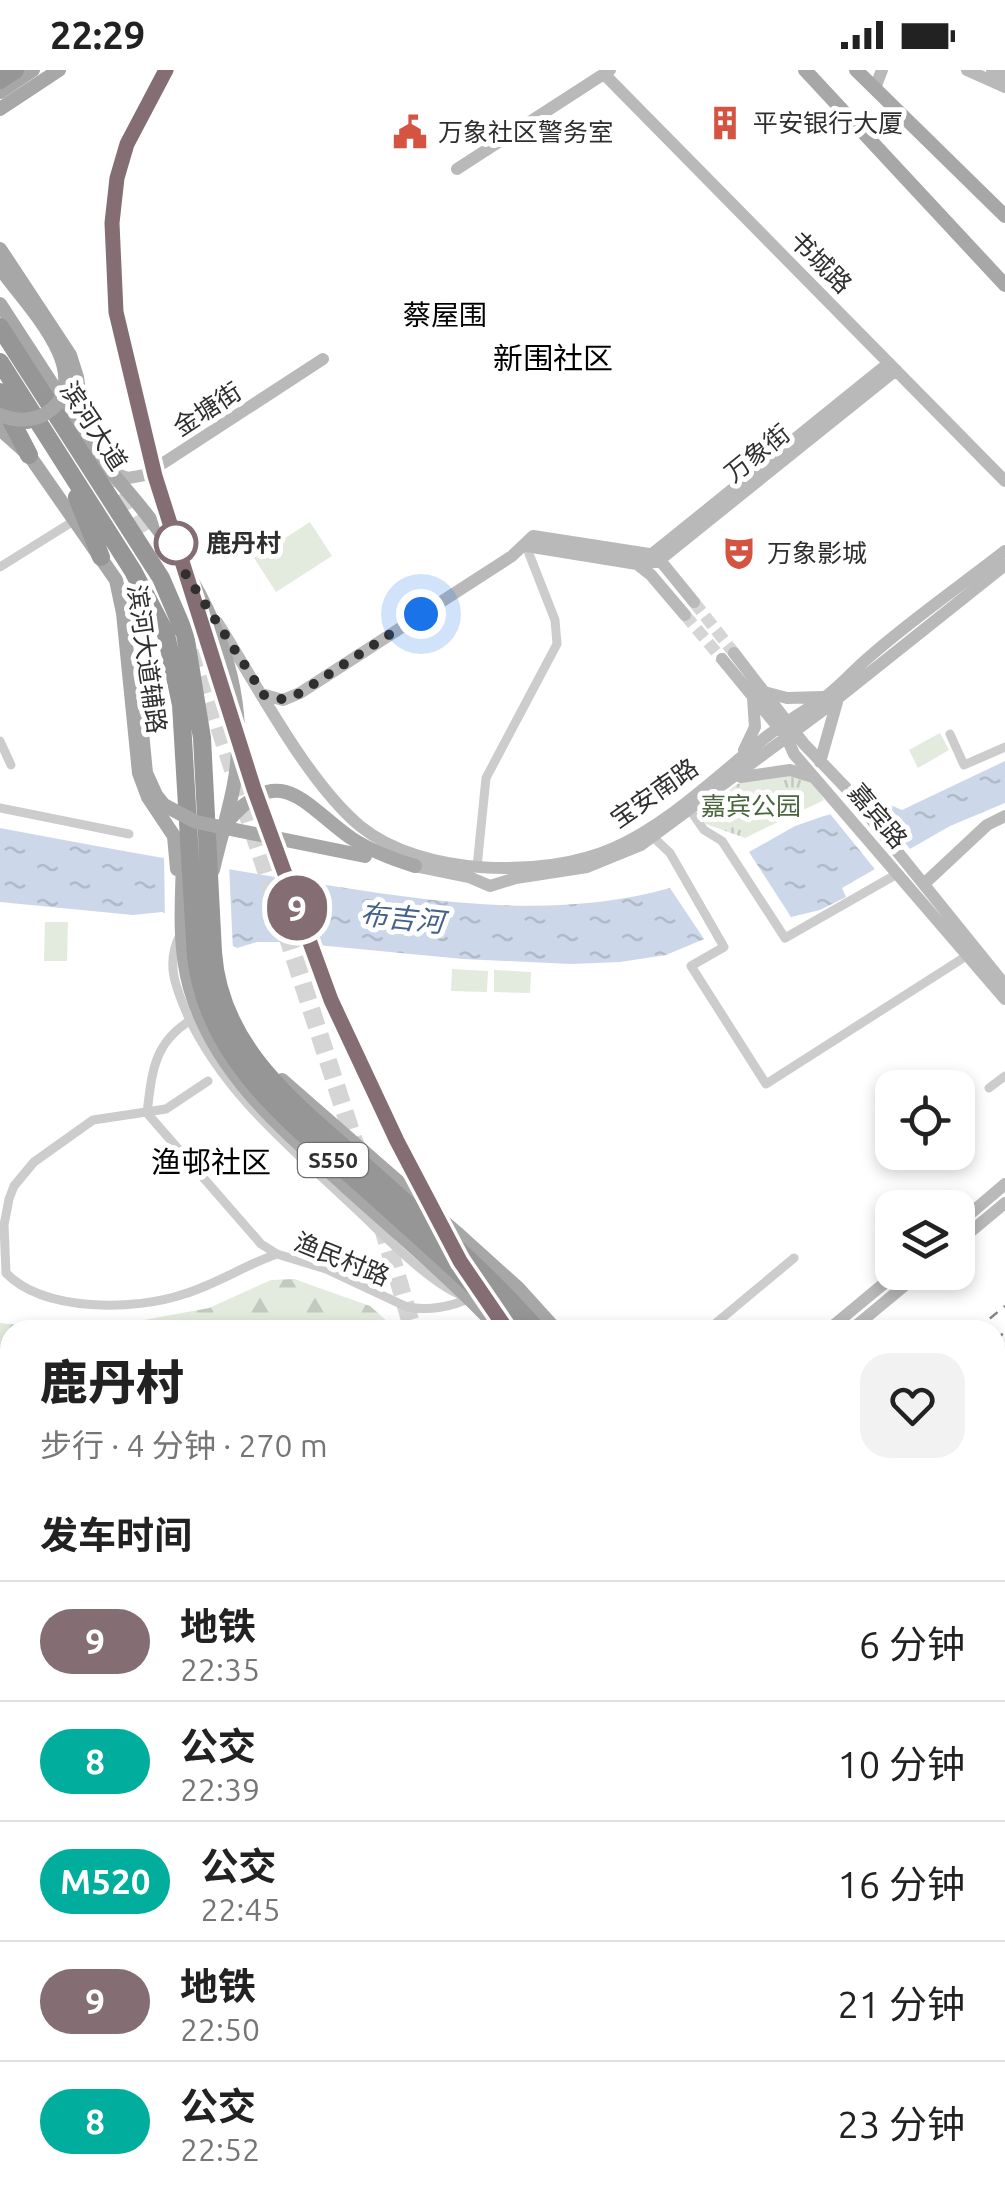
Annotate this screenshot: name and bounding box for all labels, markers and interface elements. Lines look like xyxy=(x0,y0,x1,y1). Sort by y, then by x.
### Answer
text: 22:29 xyxy=(50,14,145,56)
building icon: 平安银行大厦 xyxy=(706,104,744,142)
place label: 平安银行大厦 xyxy=(753,109,903,137)
public building icon: 万象社区警务室 xyxy=(391,113,429,151)
place label: 万象社区警务室 xyxy=(438,118,613,146)
street label: 书城路 xyxy=(785,226,857,298)
district label: 蔡屋围 xyxy=(403,299,487,330)
district label: 新围社区 xyxy=(493,341,613,375)
street label: 滨河大道 xyxy=(55,376,133,476)
street label: 金塘街 xyxy=(168,377,246,441)
street label: 万象街 xyxy=(719,419,795,487)
marker: 鹿丹村 xyxy=(155,522,197,564)
place label: 鹿丹村 xyxy=(206,529,281,557)
theatre icon: 万象影城 xyxy=(720,534,758,572)
place label: 万象影城 xyxy=(767,539,867,567)
street label: 滨河大道辅路 xyxy=(123,583,171,735)
your location xyxy=(396,589,446,639)
street label: 宝安南路 xyxy=(605,753,703,833)
street label: 嘉宾路 xyxy=(843,778,913,854)
park label: 嘉宾公园 xyxy=(701,792,801,820)
line badge: 9 xyxy=(264,876,330,940)
text: 9 xyxy=(287,888,307,928)
water label: 布吉河 xyxy=(359,898,450,938)
map controls xyxy=(875,1070,975,1290)
button: locate xyxy=(875,1070,975,1170)
road number: S550 xyxy=(298,1143,368,1177)
district label: 渔邨社区 xyxy=(151,1145,271,1179)
button: layers xyxy=(875,1190,975,1290)
street label: 渔民村路 xyxy=(290,1227,394,1291)
button: heart xyxy=(860,1353,965,1458)
text: 鹿丹村 xyxy=(40,1355,184,1409)
text: 步行 · 4 分钟 · 270 m xyxy=(40,1427,328,1463)
text: 发车时间 xyxy=(40,1514,192,1556)
text: 地铁 xyxy=(180,1605,256,1647)
text: 9 xyxy=(85,1621,105,1661)
text: 6 分钟 xyxy=(859,1623,965,1665)
text: 22:35 xyxy=(180,1651,260,1687)
text: 公交 xyxy=(180,1725,256,1767)
text: 8 xyxy=(85,1741,105,1781)
text: 10 分钟 xyxy=(837,1743,965,1785)
text: 22:39 xyxy=(180,1771,260,1807)
text: 公交 xyxy=(200,1845,276,1887)
text: M520 xyxy=(60,1861,150,1901)
text: 16 分钟 xyxy=(837,1863,965,1905)
text: 22:45 xyxy=(200,1891,280,1927)
text: 地铁 xyxy=(180,1965,256,2007)
text: 9 xyxy=(85,1981,105,2021)
text: 21 分钟 xyxy=(837,1983,965,2025)
text: 22:50 xyxy=(180,2011,260,2047)
text: 公交 xyxy=(180,2085,256,2127)
text: 8 xyxy=(85,2101,105,2141)
text: 23 分钟 xyxy=(837,2103,965,2145)
text: 22:52 xyxy=(180,2131,260,2167)

